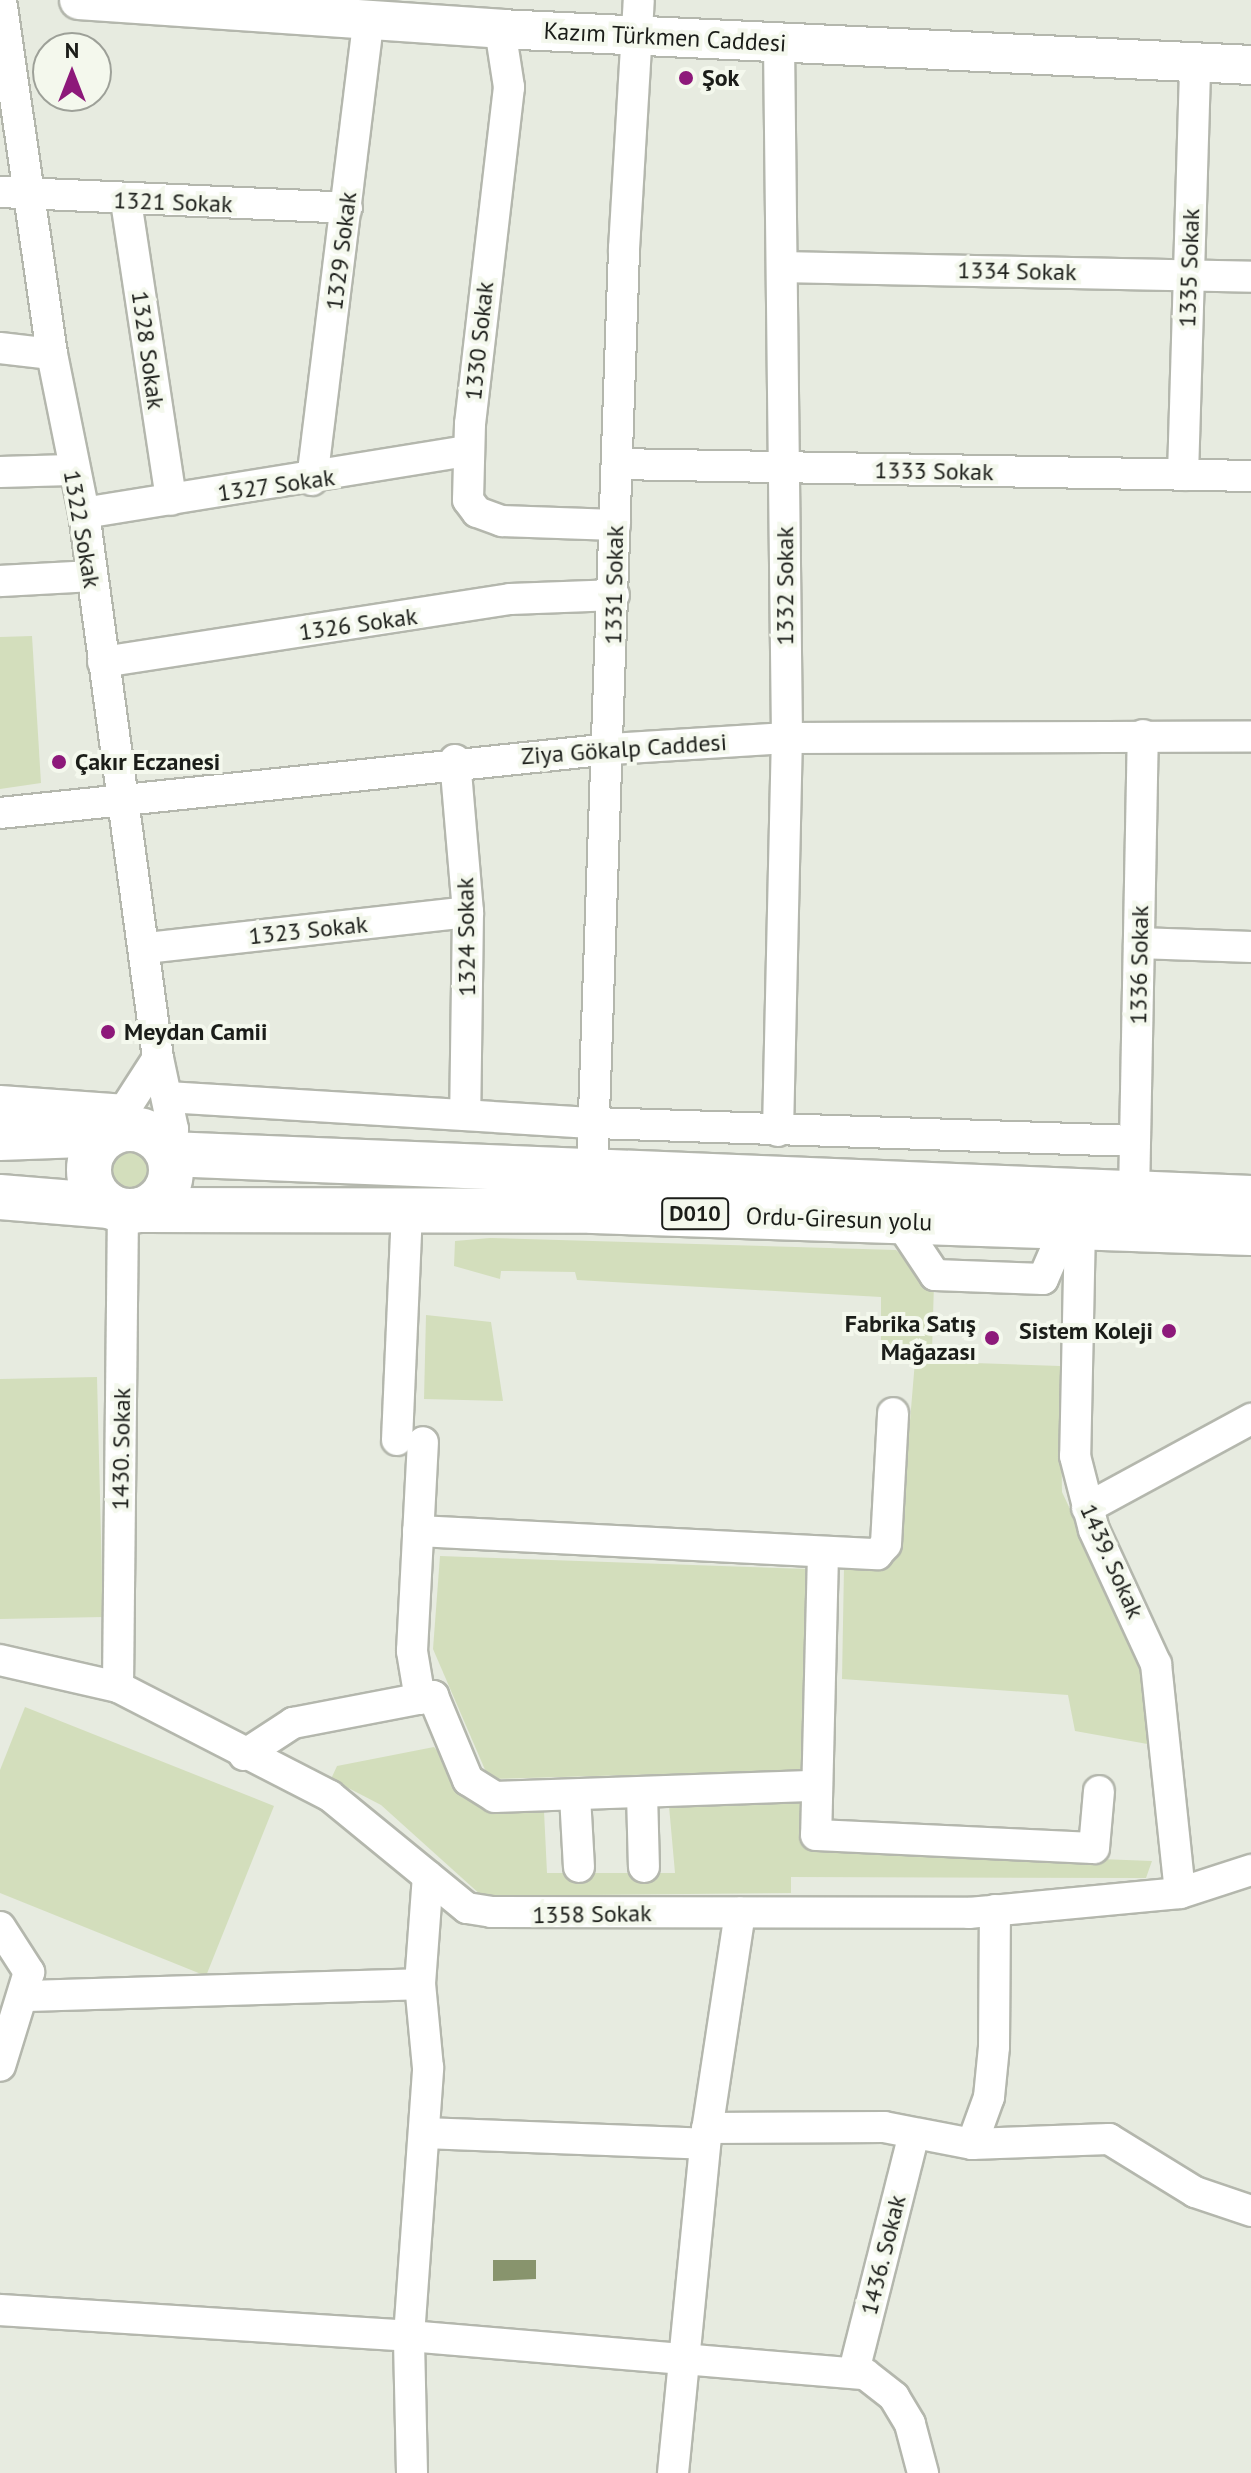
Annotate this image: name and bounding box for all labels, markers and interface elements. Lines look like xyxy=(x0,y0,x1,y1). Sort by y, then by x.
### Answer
street label: Kazım Türkmen Caddesi xyxy=(542,16,788,58)
north arrow xyxy=(32,32,112,112)
text: N xyxy=(65,36,79,64)
place label: Şok xyxy=(702,64,739,92)
marker: Şok xyxy=(677,69,695,87)
street label: 1321 Sokak xyxy=(113,186,233,218)
street label: 1329 Sokak xyxy=(319,190,363,312)
street label: 1335 Sokak xyxy=(1173,208,1205,328)
street label: 1334 Sokak xyxy=(957,256,1077,286)
street label: 1330 Sokak xyxy=(458,280,500,402)
street label: 1328 Sokak xyxy=(125,289,171,411)
street label: 1333 Sokak xyxy=(874,456,994,486)
street label: 1327 Sokak xyxy=(215,462,337,508)
street label: 1322 Sokak xyxy=(57,468,107,590)
street label: 1331 Sokak xyxy=(599,525,629,645)
street label: 1332 Sokak xyxy=(771,526,799,646)
street label: 1326 Sokak xyxy=(297,601,419,647)
street label: Ziya Gökalp Caddesi xyxy=(520,727,728,771)
place label: Çakır Eczanesi xyxy=(75,748,220,776)
marker: Çakır Eczanesi xyxy=(50,753,68,771)
street label: 1324 Sokak xyxy=(451,877,481,997)
street label: 1336 Sokak xyxy=(1124,905,1154,1025)
street label: 1323 Sokak xyxy=(247,909,369,951)
place label: Meydan Camii xyxy=(124,1018,268,1046)
marker: Meydan Camii xyxy=(99,1023,117,1041)
road number: D010 xyxy=(661,1196,729,1232)
street label: Ordu-Giresun yolu xyxy=(745,1201,933,1237)
place label: Fabrika Satış Mağazası xyxy=(845,1310,976,1366)
place label: Sistem Koleji xyxy=(1019,1317,1153,1345)
marker: Sistem Koleji xyxy=(1160,1322,1178,1340)
marker: Fabrika Satış Mağazası xyxy=(983,1329,1001,1347)
street label: 1430. Sokak xyxy=(106,1387,136,1511)
street label: 1439. Sokak xyxy=(1074,1498,1150,1624)
street label: 1358 Sokak xyxy=(532,1899,652,1929)
street label: 1436. Sokak xyxy=(854,2191,912,2319)

